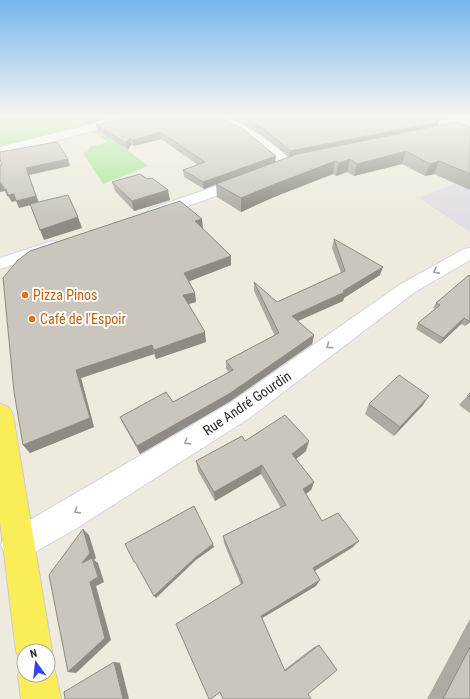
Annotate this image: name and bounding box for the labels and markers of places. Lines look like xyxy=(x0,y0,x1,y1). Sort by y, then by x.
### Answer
place label: Pizza Pinos xyxy=(33,287,97,303)
marker: Pizza Pinos xyxy=(20,290,30,300)
place label: Café de l'Espoir xyxy=(40,311,126,327)
marker: Café de l'Espoir xyxy=(27,314,37,324)

